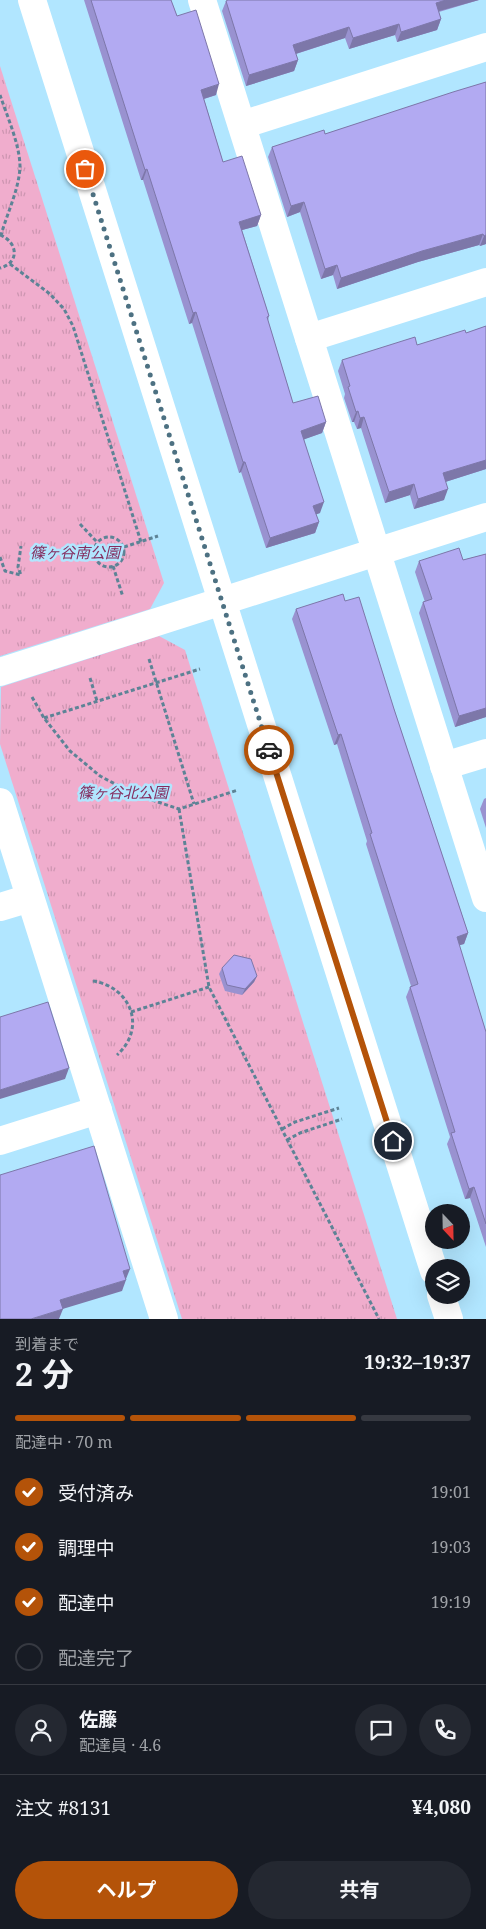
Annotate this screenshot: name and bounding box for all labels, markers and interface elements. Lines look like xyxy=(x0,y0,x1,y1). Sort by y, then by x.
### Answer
pin xyxy=(64,148,106,190)
icon: bag xyxy=(71,155,99,183)
park label: 篠ヶ谷南公園 xyxy=(30,542,122,562)
courier xyxy=(244,725,294,775)
icon: car xyxy=(255,736,283,764)
park label: 篠ヶ谷北公園 xyxy=(78,782,170,802)
pin xyxy=(372,1120,414,1162)
icon: home xyxy=(379,1127,407,1155)
north arrow xyxy=(425,1204,470,1249)
map controls xyxy=(425,1204,470,1304)
button: layers xyxy=(425,1259,470,1304)
text: 到着まで xyxy=(15,1333,79,1355)
text: 19:32–19:37 xyxy=(364,1349,471,1375)
text: 2 分 xyxy=(15,1352,73,1395)
text: 配達中 · 70 m xyxy=(15,1431,113,1453)
icon: check xyxy=(15,1478,43,1506)
text: 受付済み xyxy=(58,1480,134,1506)
text: 19:01 xyxy=(431,1481,471,1503)
icon: check xyxy=(15,1533,43,1561)
text: 調理中 xyxy=(58,1535,115,1561)
text: 19:03 xyxy=(431,1536,471,1558)
icon: check xyxy=(15,1588,43,1616)
text: 配達中 xyxy=(58,1590,115,1616)
text: 19:19 xyxy=(431,1591,471,1613)
text: 配達完了 xyxy=(58,1645,134,1671)
button: person xyxy=(15,1704,67,1756)
button: chat xyxy=(355,1704,407,1756)
button: phone xyxy=(419,1704,471,1756)
text: 佐藤 xyxy=(79,1706,117,1732)
text: 配達員 · 4.6 xyxy=(79,1734,161,1756)
text: ¥4,080 xyxy=(412,1794,471,1820)
text: 注文 #8131 xyxy=(15,1795,111,1821)
button: ヘルプ xyxy=(15,1861,238,1919)
button: 共有 xyxy=(248,1861,471,1919)

